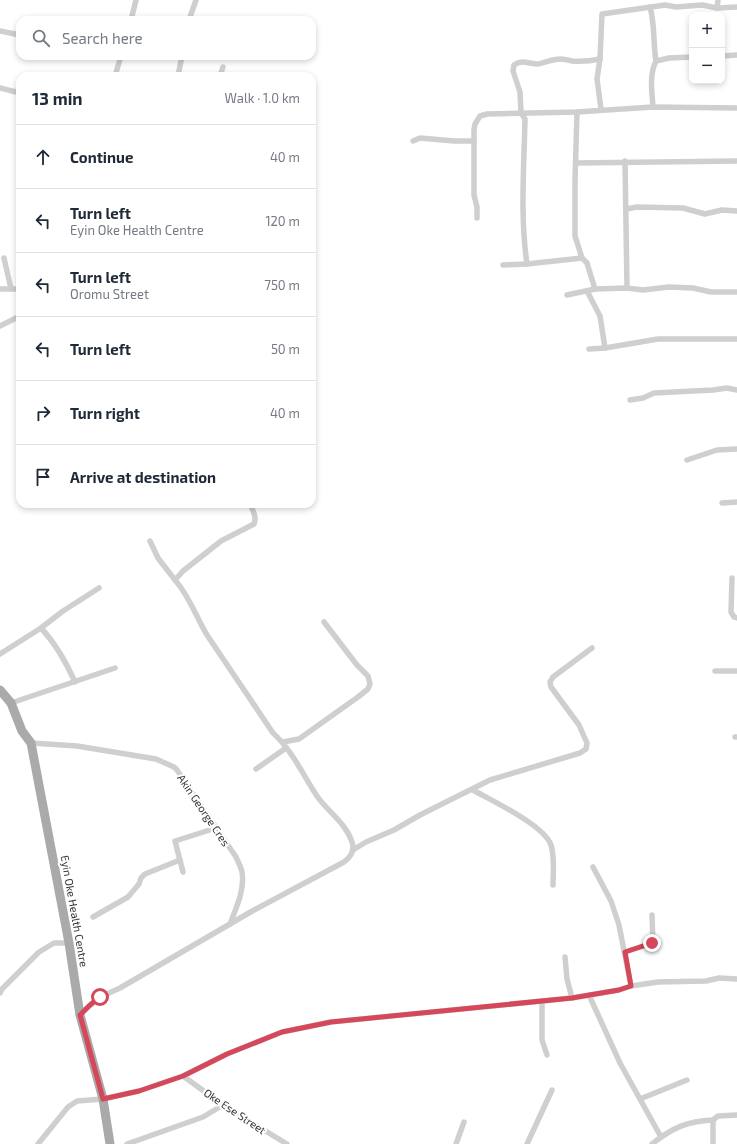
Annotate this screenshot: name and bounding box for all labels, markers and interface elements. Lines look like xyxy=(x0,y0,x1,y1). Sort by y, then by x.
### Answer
map controls xyxy=(689,12,725,84)
button: + xyxy=(689,12,725,48)
search box xyxy=(16,16,316,60)
icon: search xyxy=(30,27,52,49)
text: Search here xyxy=(62,29,143,47)
button: − xyxy=(689,48,725,84)
text: 13 min xyxy=(32,88,83,108)
text: Walk · 1.0 km xyxy=(225,90,300,106)
icon: ahead xyxy=(32,146,54,168)
text: Continue xyxy=(70,148,133,166)
text: 40 m xyxy=(270,149,300,165)
text: Turn left xyxy=(70,204,131,222)
icon: left xyxy=(32,210,54,232)
text: 120 m xyxy=(265,213,300,229)
text: Eyin Oke Health Centre xyxy=(70,222,204,238)
text: Turn left xyxy=(70,268,131,286)
icon: left xyxy=(32,274,54,296)
text: 750 m xyxy=(264,277,300,293)
text: Oromu Street xyxy=(70,286,149,302)
icon: left xyxy=(32,338,54,360)
text: Turn left xyxy=(70,340,131,358)
text: 50 m xyxy=(271,341,300,357)
icon: right xyxy=(32,402,54,424)
text: Turn right xyxy=(70,404,140,422)
text: 40 m xyxy=(270,405,300,421)
icon: arrive xyxy=(32,466,54,488)
text: Arrive at destination xyxy=(70,468,216,486)
street label: Akin George Cres xyxy=(175,772,233,849)
street label: Eyin Oke Health Centre xyxy=(59,854,91,968)
route end xyxy=(643,934,661,952)
route start xyxy=(91,988,109,1006)
street label: Oke Ese Street xyxy=(202,1086,268,1136)

